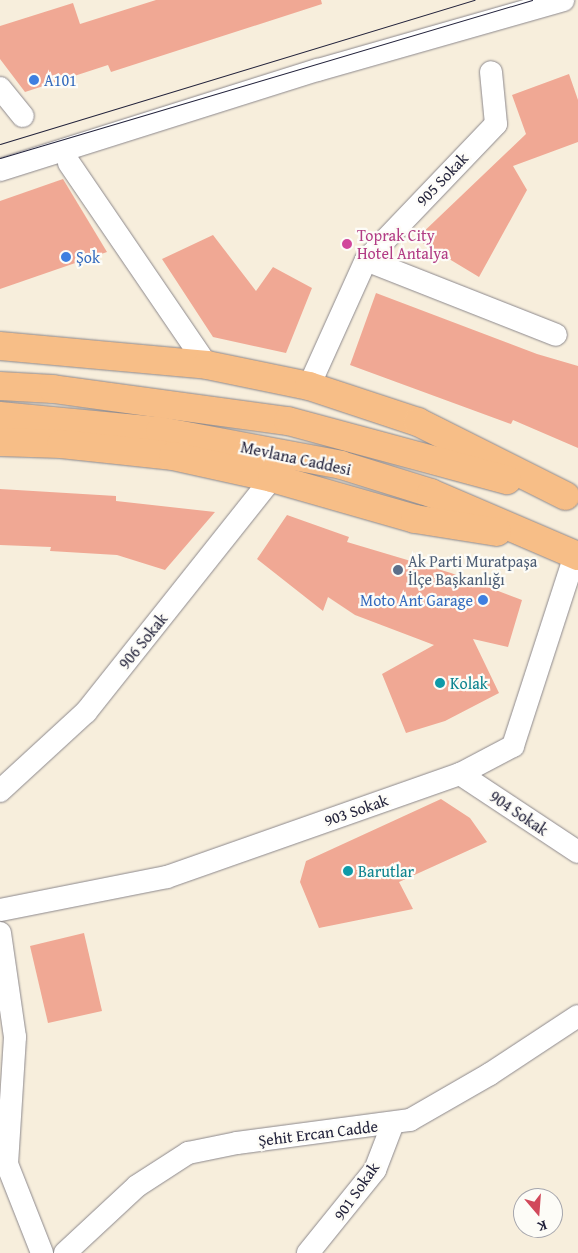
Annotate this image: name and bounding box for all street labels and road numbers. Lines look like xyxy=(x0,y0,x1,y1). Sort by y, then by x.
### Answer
street label: 905 Sokak xyxy=(412,148,472,210)
street label: Mevlana Caddesi xyxy=(239,437,353,479)
street label: 906 Sokak xyxy=(115,609,171,673)
street label: 904 Sokak xyxy=(486,786,552,840)
street label: 903 Sokak xyxy=(321,790,391,830)
street label: Şehit Ercan Cadde xyxy=(257,1116,379,1150)
street label: 901 Sokak xyxy=(329,1158,383,1224)

